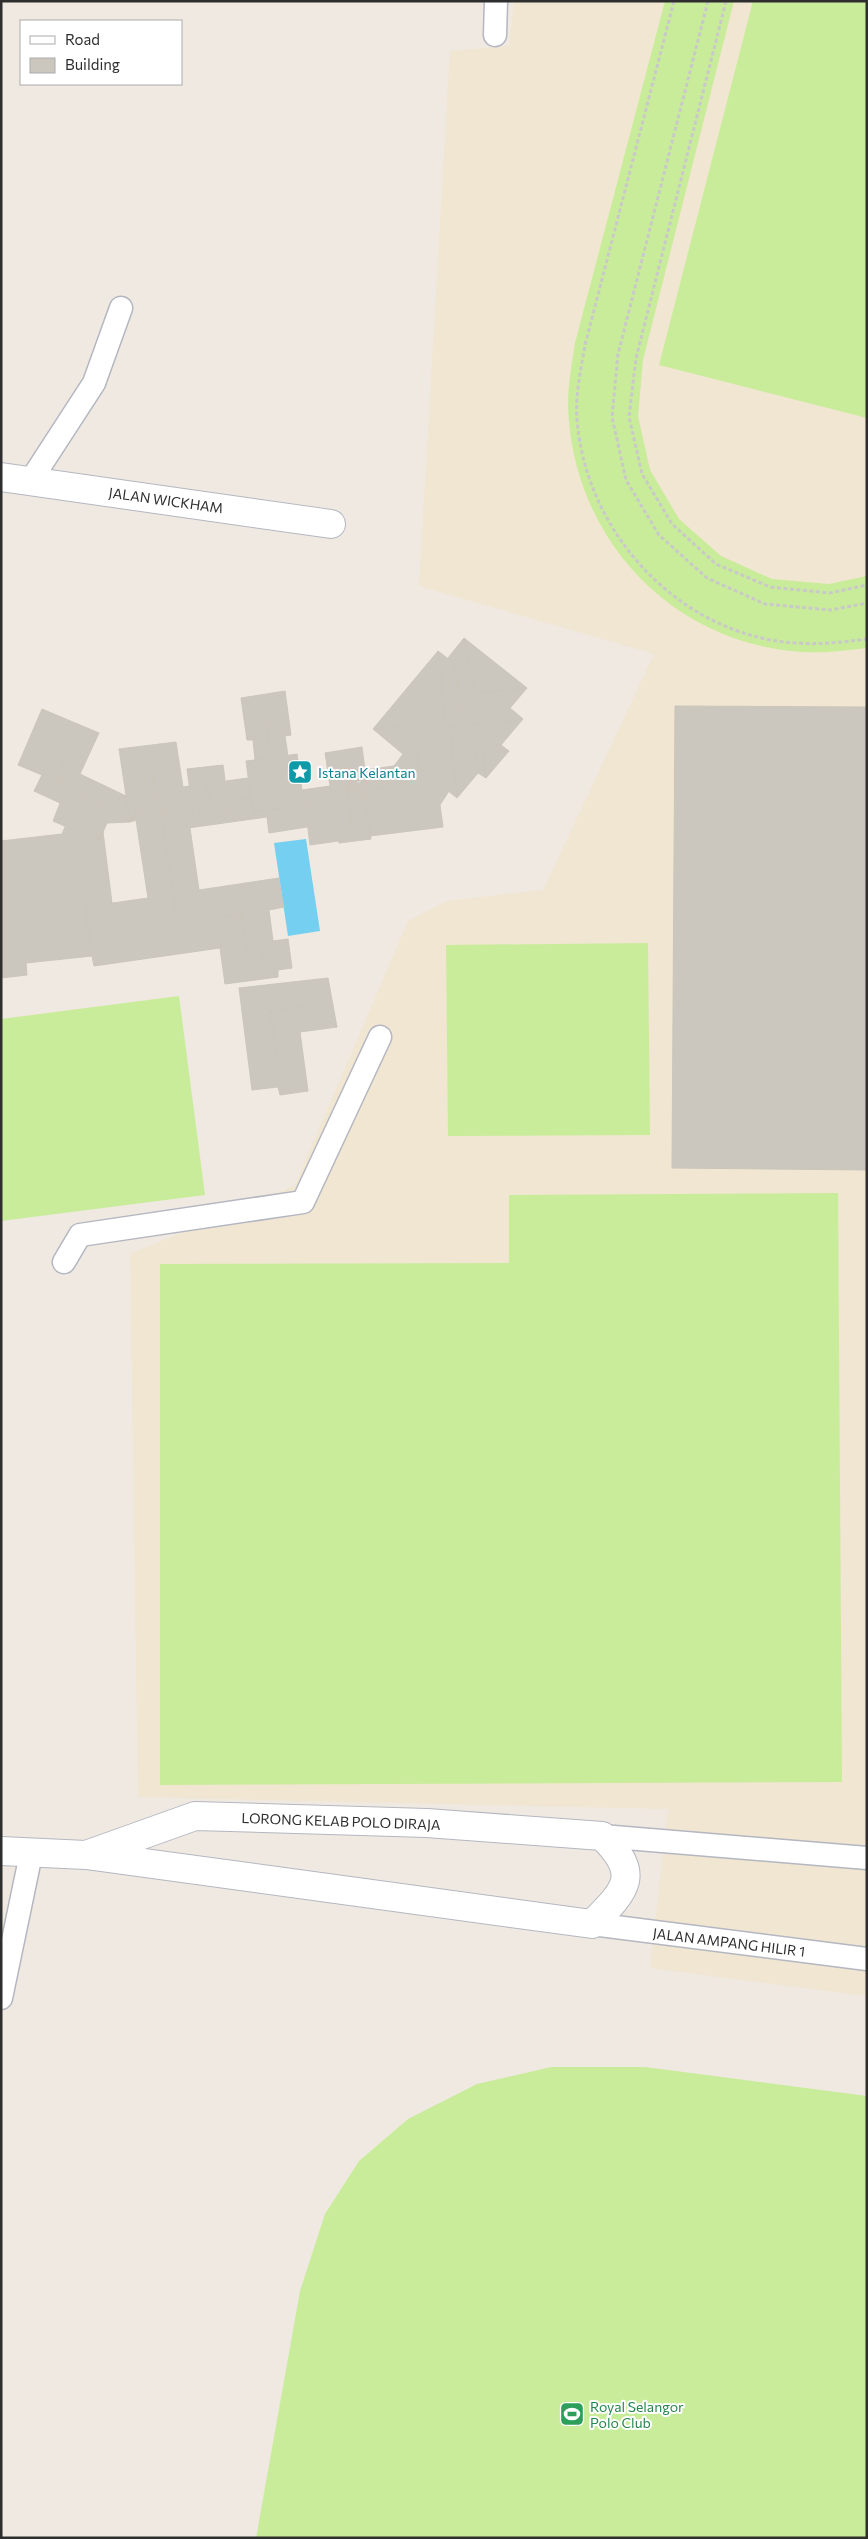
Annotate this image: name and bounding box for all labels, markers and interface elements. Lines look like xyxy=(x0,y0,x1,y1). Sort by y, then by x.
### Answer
legend xyxy=(20,20,182,85)
text: Road xyxy=(65,30,100,48)
text: Building xyxy=(65,55,120,73)
street label: JALAN WICKHAM xyxy=(108,484,224,516)
place icon: Istana Kelantan xyxy=(287,759,313,785)
place label: Istana Kelantan xyxy=(318,764,416,781)
street label: LORONG KELAB POLO DIRAJA xyxy=(241,1809,441,1833)
street label: JALAN AMPANG HILIR 1 xyxy=(652,1924,806,1960)
place label: Royal Selangor Polo Club xyxy=(590,2398,684,2431)
sports icon: Royal Selangor Polo Club xyxy=(559,2401,585,2427)

